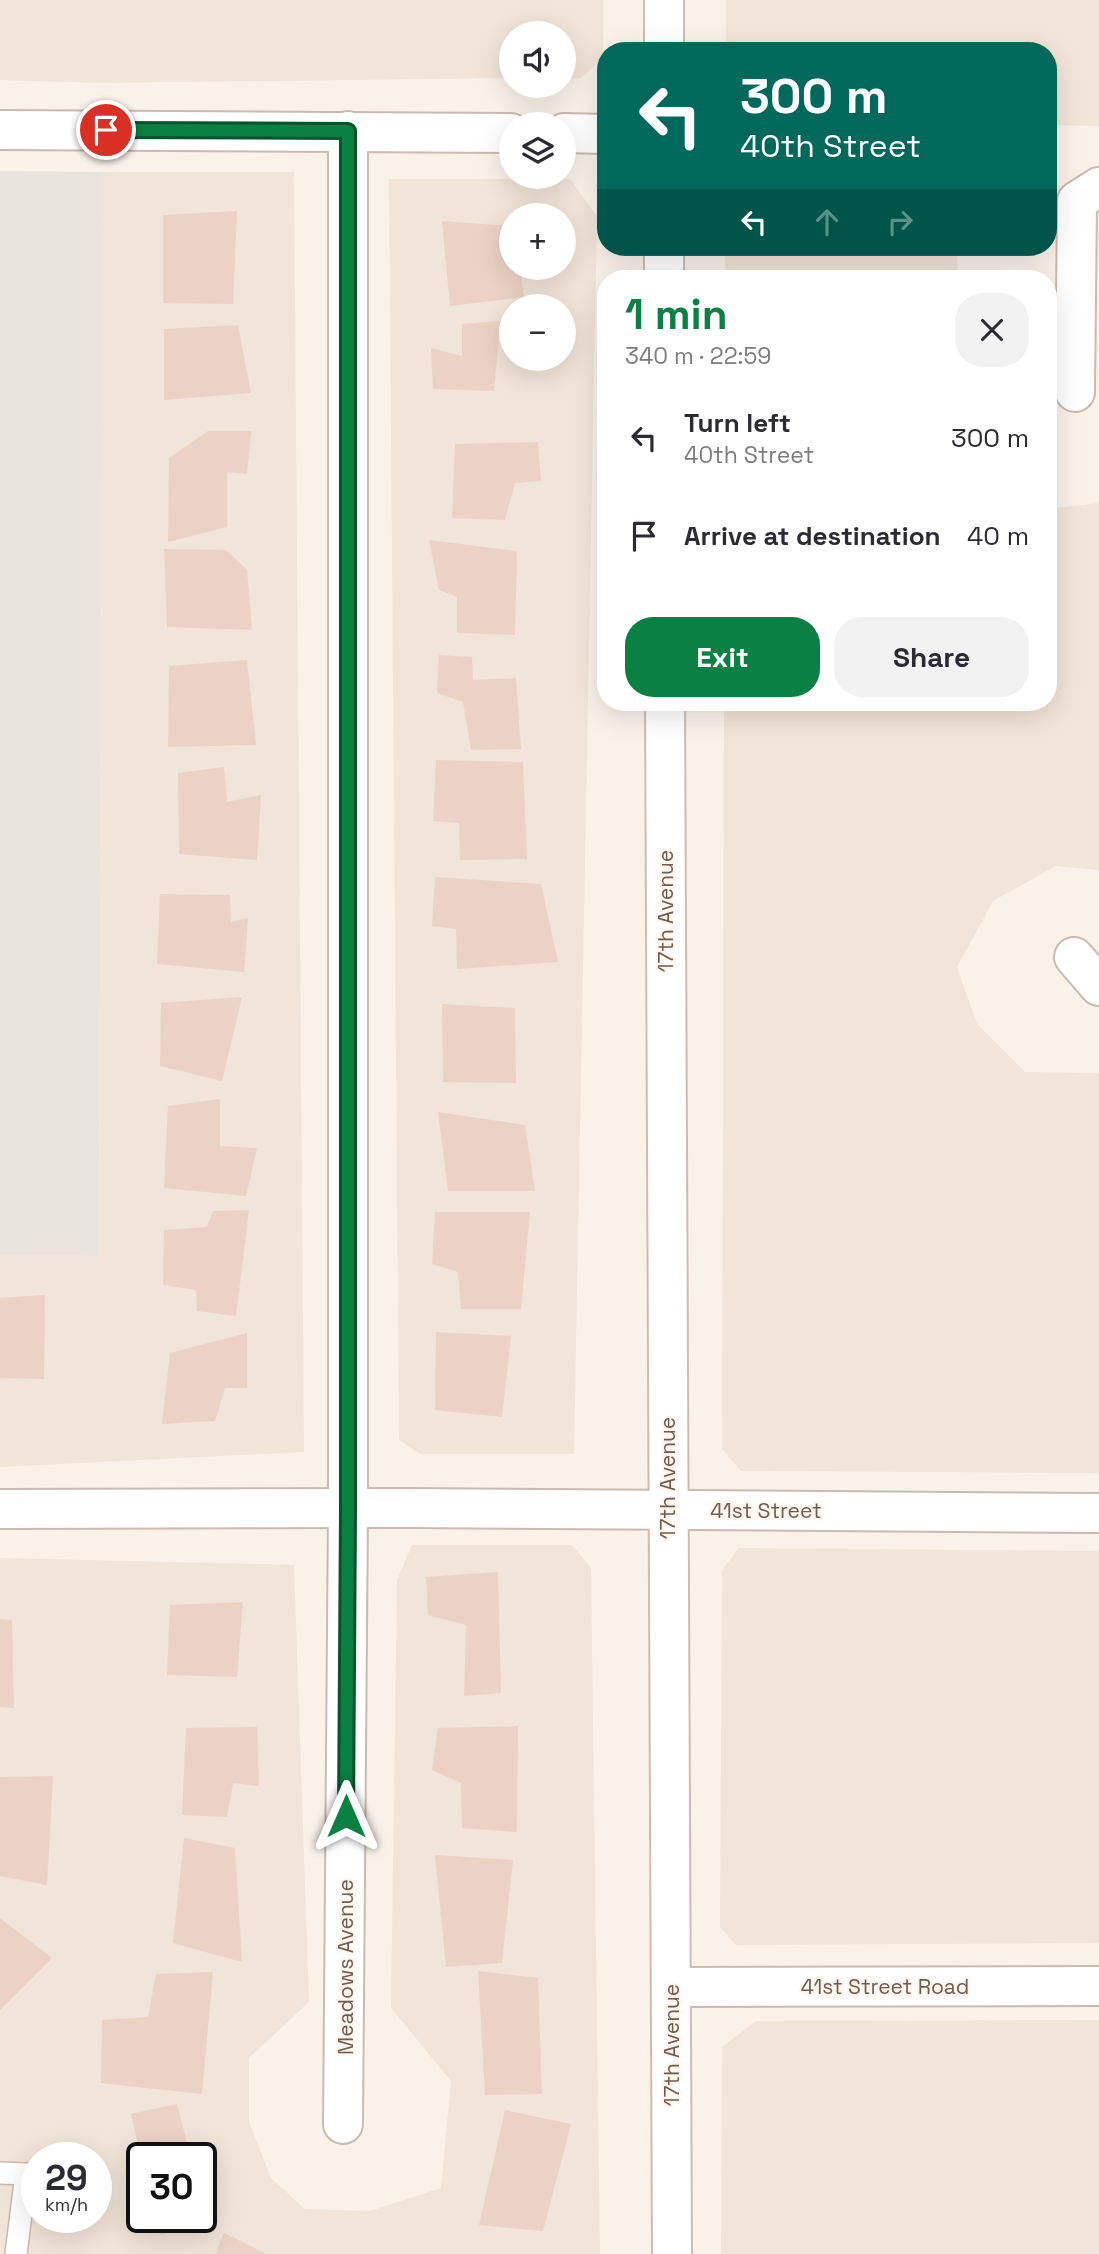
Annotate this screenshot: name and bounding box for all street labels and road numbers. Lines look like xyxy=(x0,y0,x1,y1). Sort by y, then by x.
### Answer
street label: 17th Avenue xyxy=(652,850,679,972)
street label: 17th Avenue xyxy=(654,1417,681,1539)
street label: 41st Street xyxy=(710,1497,822,1524)
street label: Meadows Avenue xyxy=(332,1879,359,2055)
street label: 41st Street Road xyxy=(801,1973,969,2000)
street label: 17th Avenue xyxy=(658,1984,685,2106)

